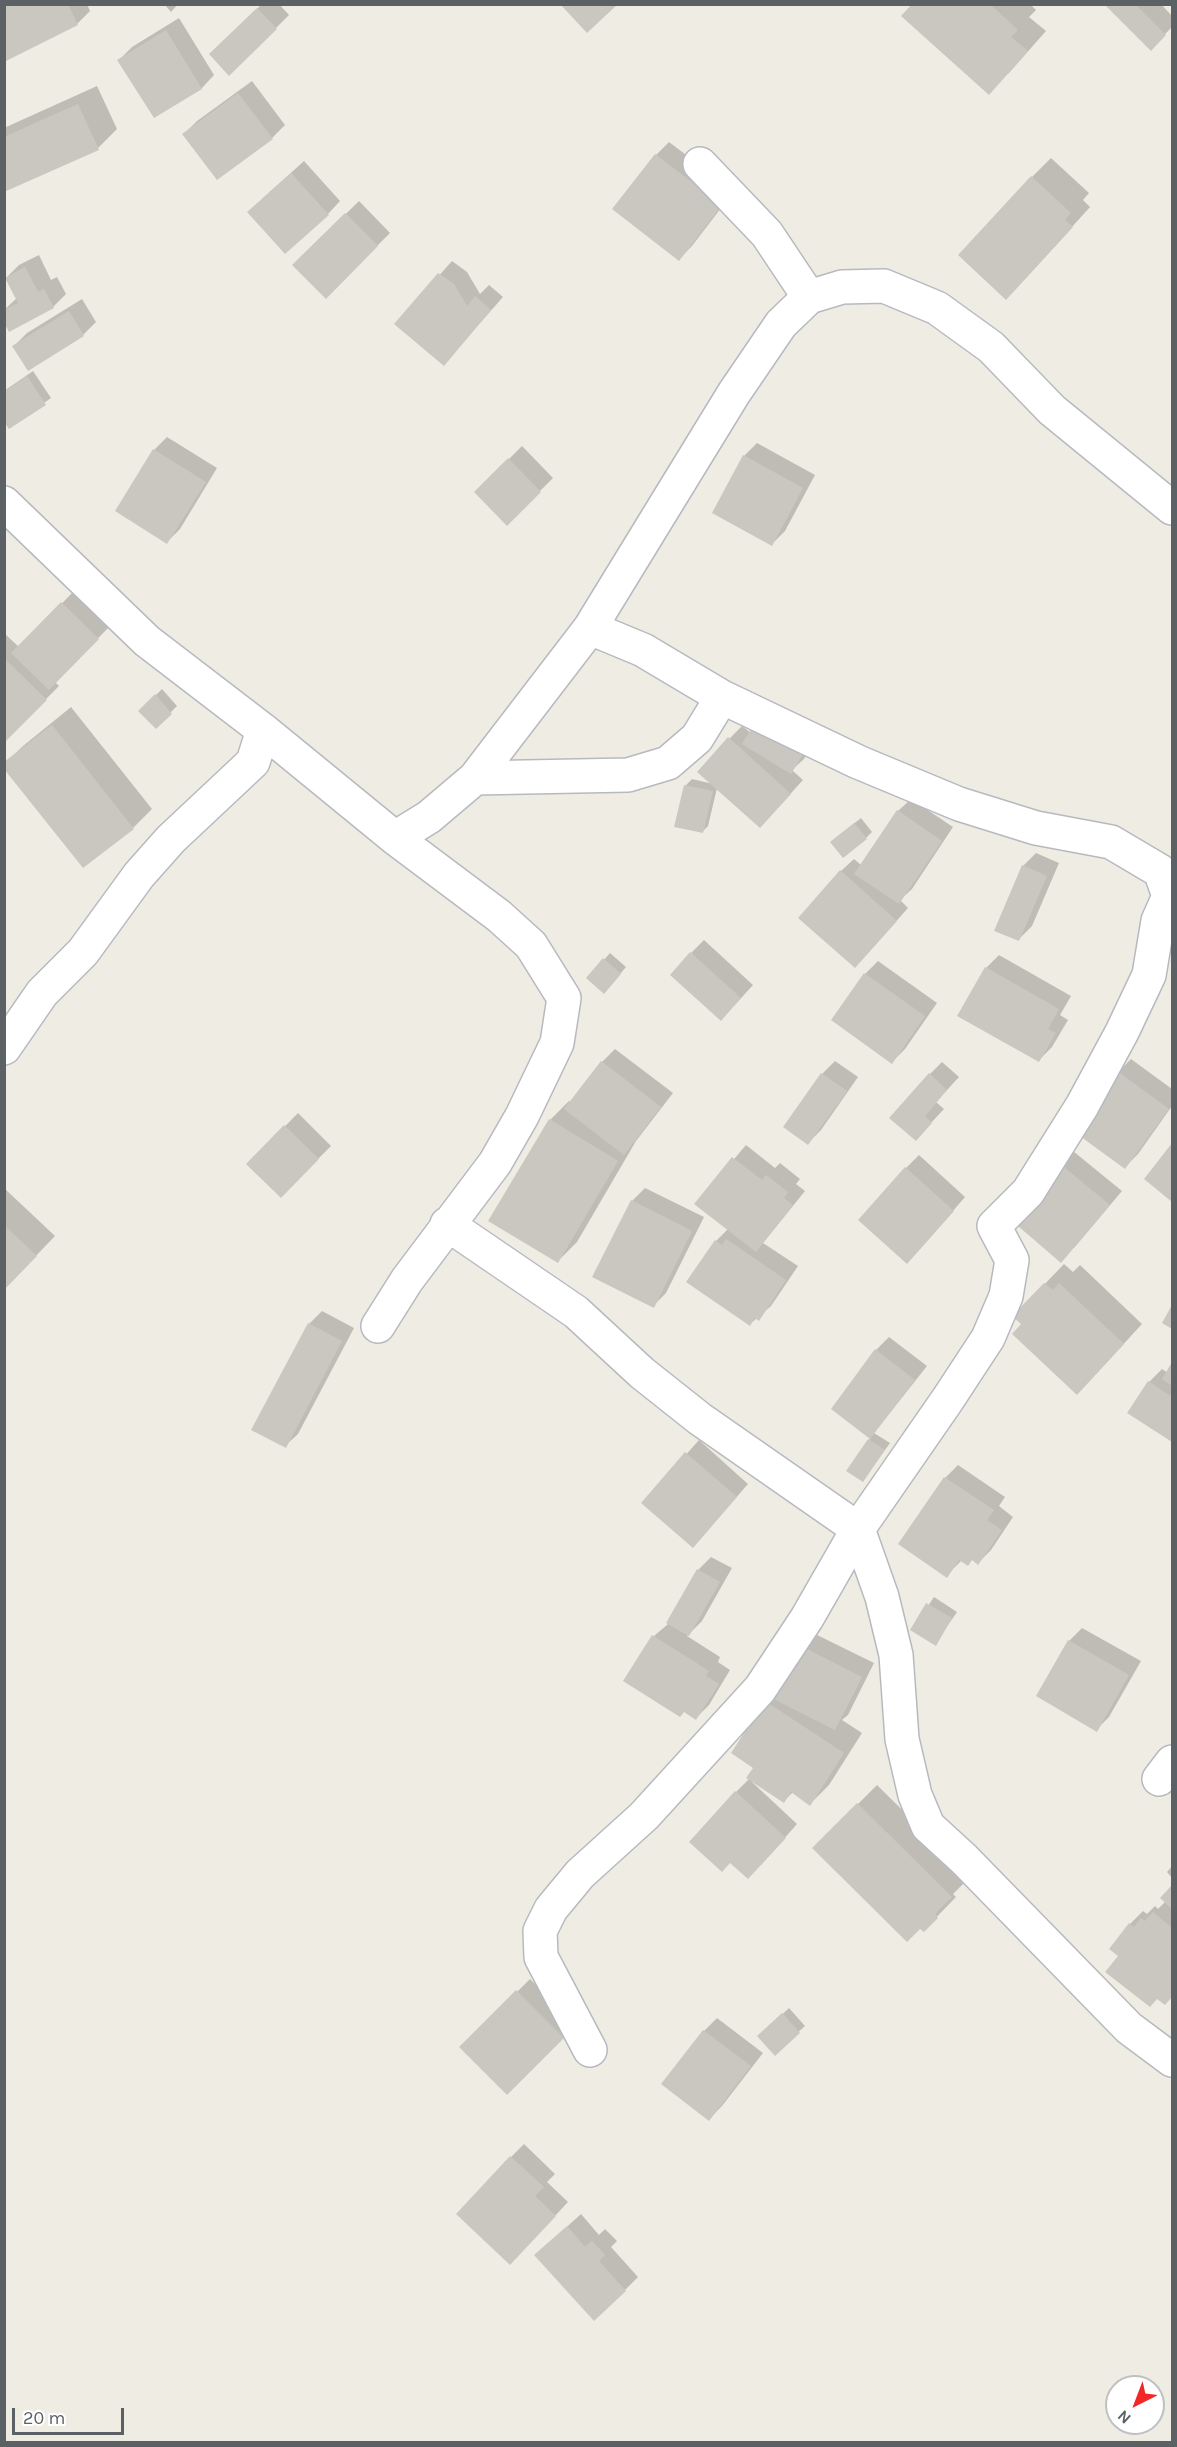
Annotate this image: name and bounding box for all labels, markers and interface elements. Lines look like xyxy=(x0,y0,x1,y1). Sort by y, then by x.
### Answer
north arrow xyxy=(1105,2375,1165,2435)
scale bar xyxy=(15,2396,128,2434)
text: N xyxy=(1113,2406,1135,2428)
text: 20 m xyxy=(23,2407,65,2429)

